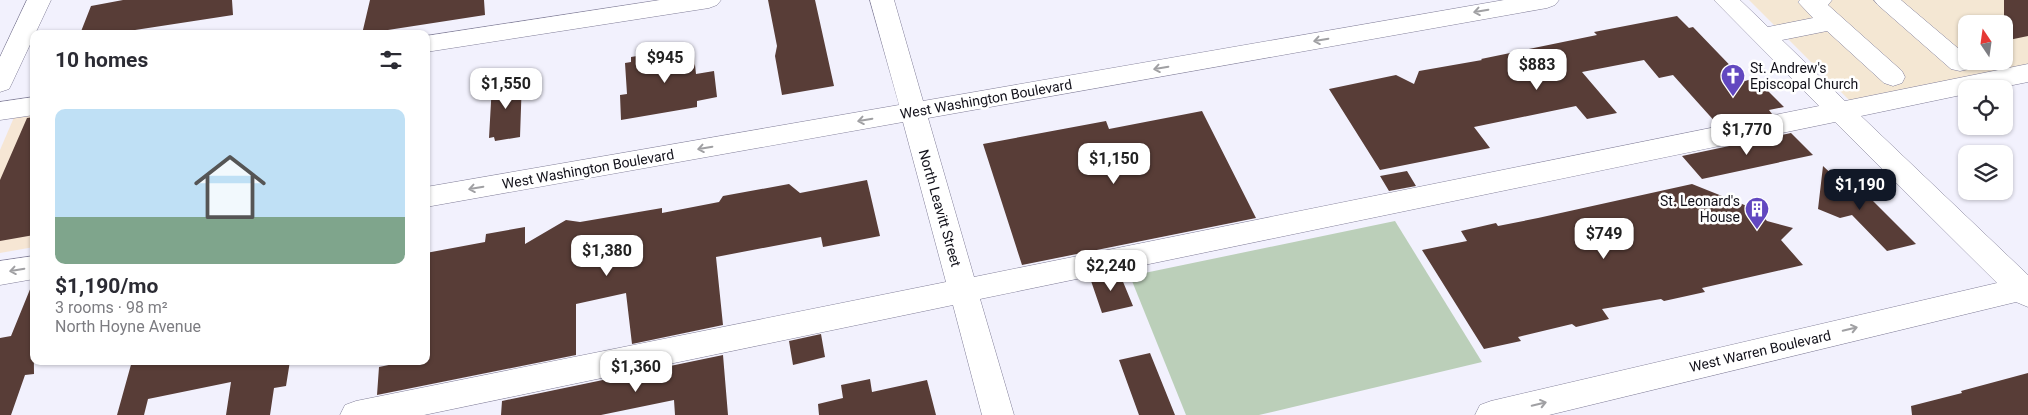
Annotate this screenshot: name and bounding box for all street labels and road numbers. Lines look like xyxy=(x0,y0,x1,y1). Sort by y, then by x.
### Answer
street label: West Washington Boulevard xyxy=(899,76,1073,122)
street label: West Washington Boulevard xyxy=(501,146,675,192)
street label: North Leavitt Street xyxy=(916,148,964,269)
street label: West Warren Boulevard xyxy=(1688,327,1832,375)

